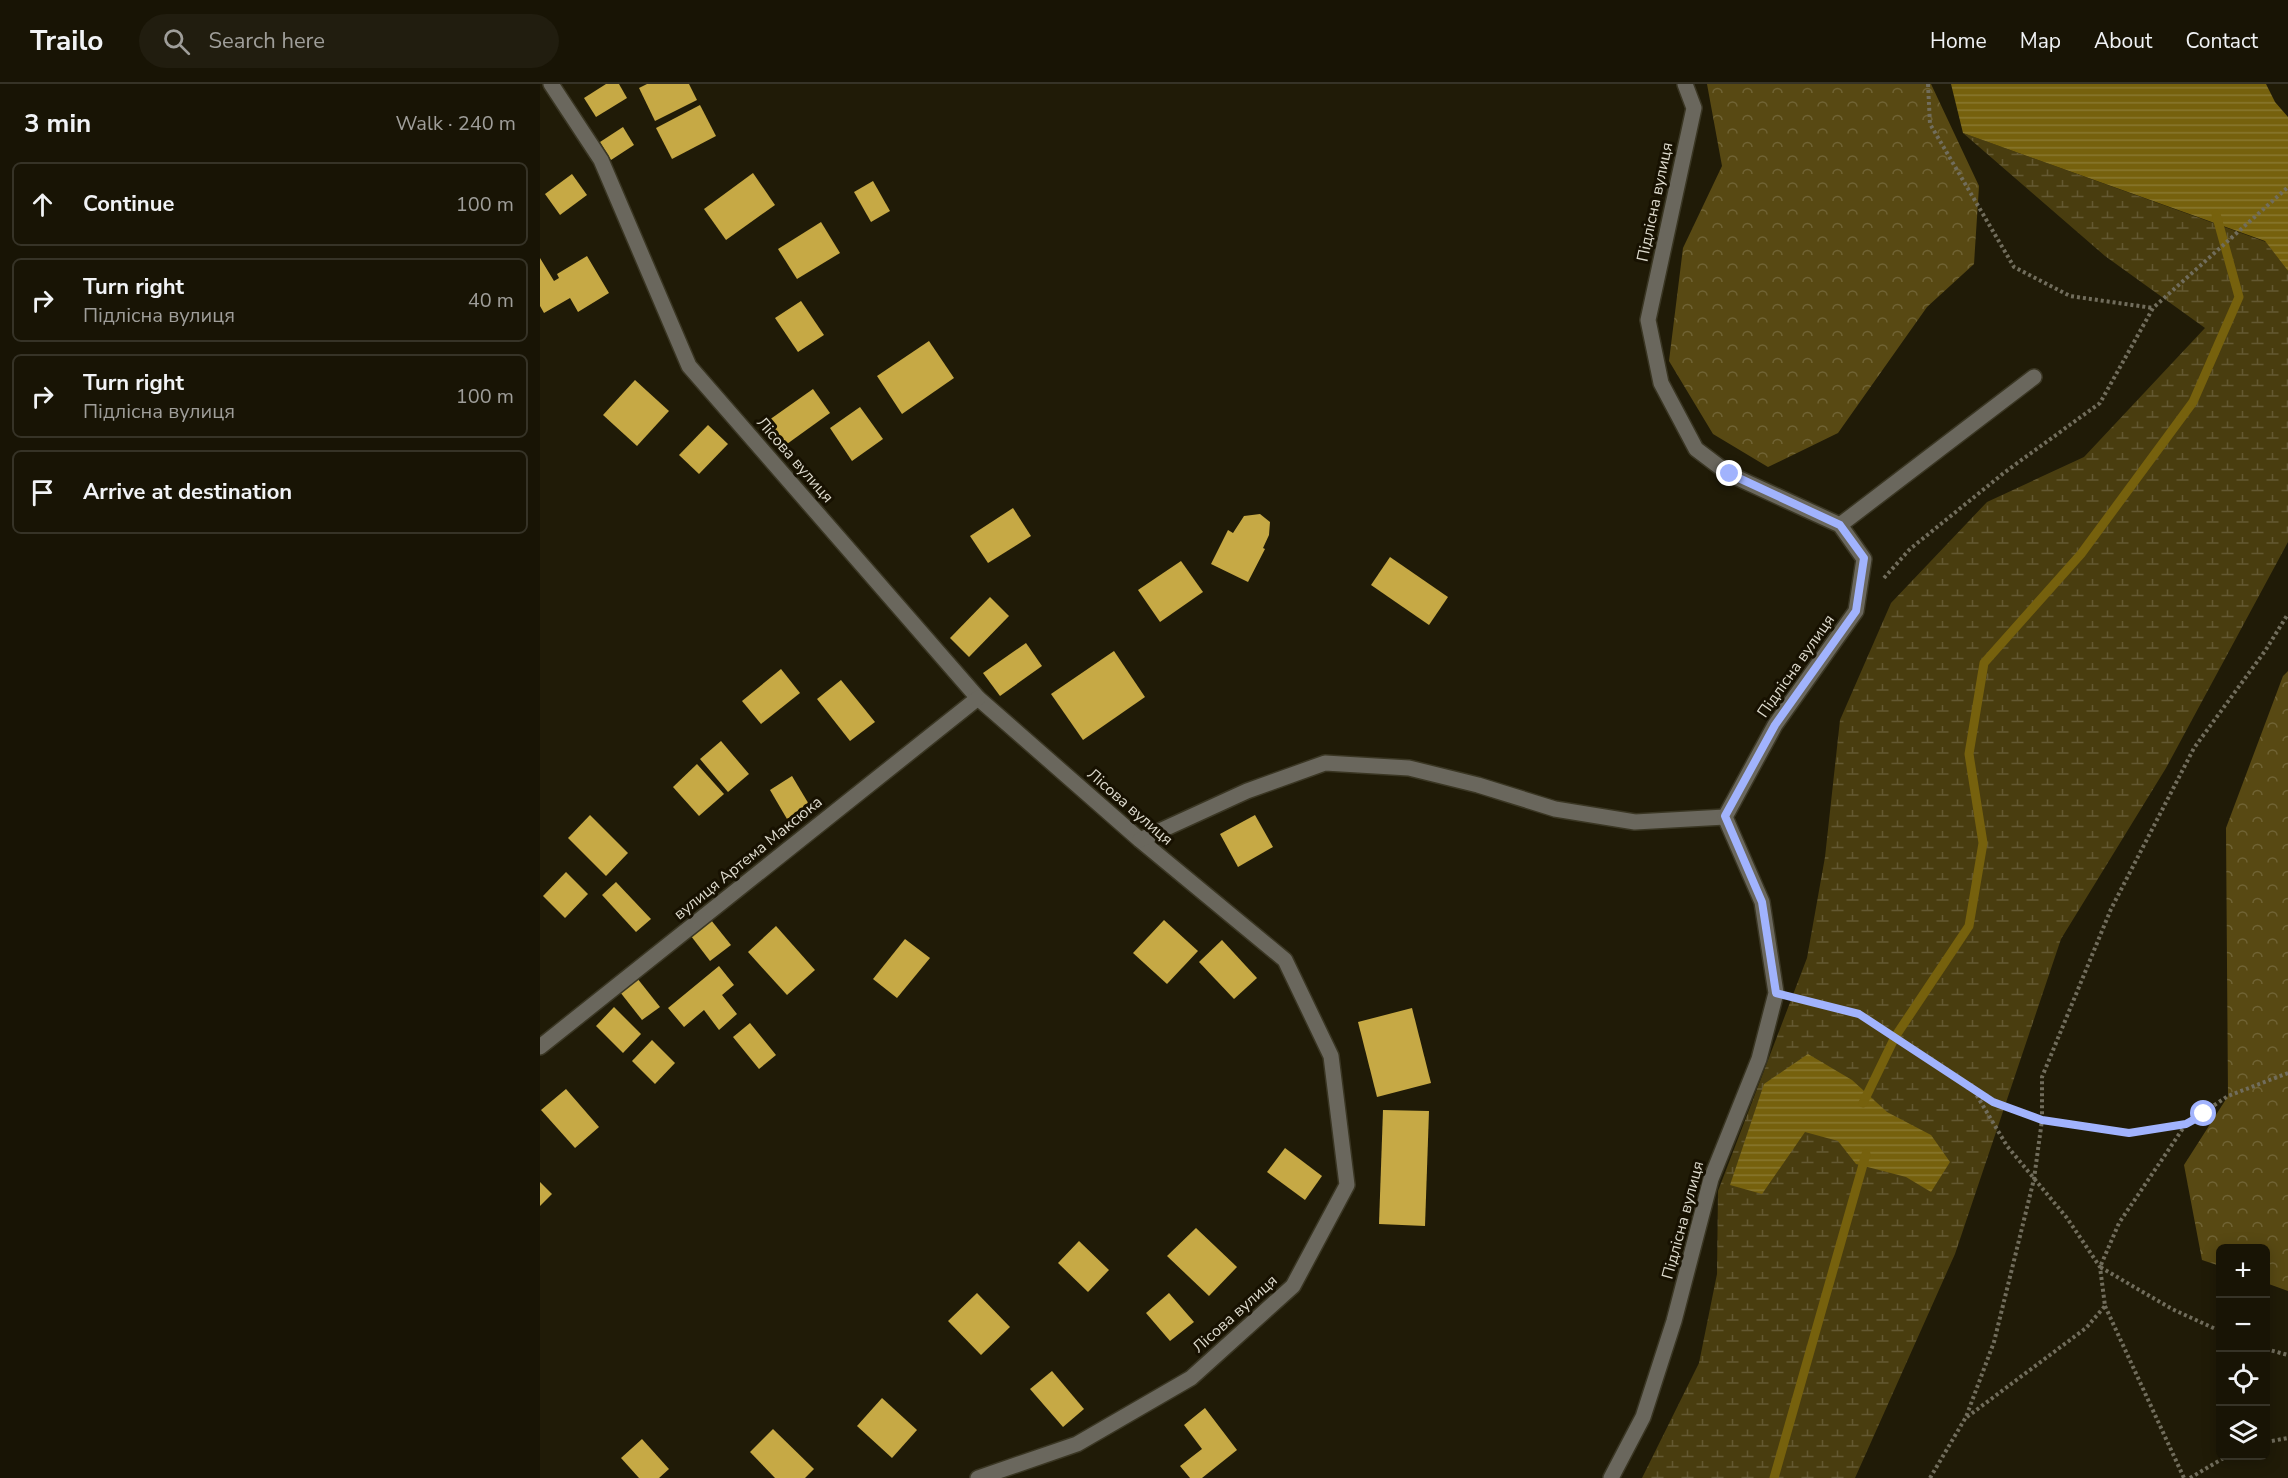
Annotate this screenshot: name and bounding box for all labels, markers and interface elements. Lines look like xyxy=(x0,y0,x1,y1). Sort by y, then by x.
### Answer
search box xyxy=(139,14,559,68)
text: Trailo xyxy=(30,22,103,60)
icon: search xyxy=(160,25,193,58)
text: Search here xyxy=(208,26,325,56)
text: Home xyxy=(1930,27,1987,55)
text: Map xyxy=(2020,27,2061,55)
text: About xyxy=(2094,27,2152,55)
text: Contact xyxy=(2185,27,2258,55)
text: 3 min xyxy=(24,106,91,141)
text: Walk · 240 m xyxy=(396,110,516,137)
street label: Підлісна вулиця xyxy=(1632,140,1678,264)
icon: ahead xyxy=(26,188,59,221)
text: Continue xyxy=(83,189,174,219)
text: 100 m xyxy=(456,191,514,218)
text: Turn right xyxy=(83,272,184,302)
icon: right xyxy=(26,284,59,317)
text: 40 m xyxy=(468,287,514,314)
text: Підлісна вулиця xyxy=(83,302,235,329)
text: Turn right xyxy=(83,368,184,398)
icon: right xyxy=(26,380,59,413)
text: 100 m xyxy=(456,383,514,410)
text: Підлісна вулиця xyxy=(83,398,235,425)
street label: Лісова вулиця xyxy=(752,412,838,508)
route end xyxy=(1716,460,1742,486)
icon: arrive xyxy=(26,476,59,509)
text: Arrive at destination xyxy=(83,477,292,507)
street label: Підлісна вулиця xyxy=(1752,610,1840,722)
street label: Лісова вулиця xyxy=(1082,764,1178,850)
street label: вулиця Артема Максюка xyxy=(669,791,827,925)
route start xyxy=(2190,1100,2216,1126)
street label: Підлісна вулиця xyxy=(1657,1158,1709,1282)
map controls xyxy=(2216,1244,2270,1460)
button: + xyxy=(2216,1244,2270,1298)
street label: Лісова вулиця xyxy=(1188,1270,1282,1358)
button: − xyxy=(2216,1298,2270,1352)
button: locate xyxy=(2216,1352,2270,1406)
button: layers xyxy=(2216,1406,2270,1460)

